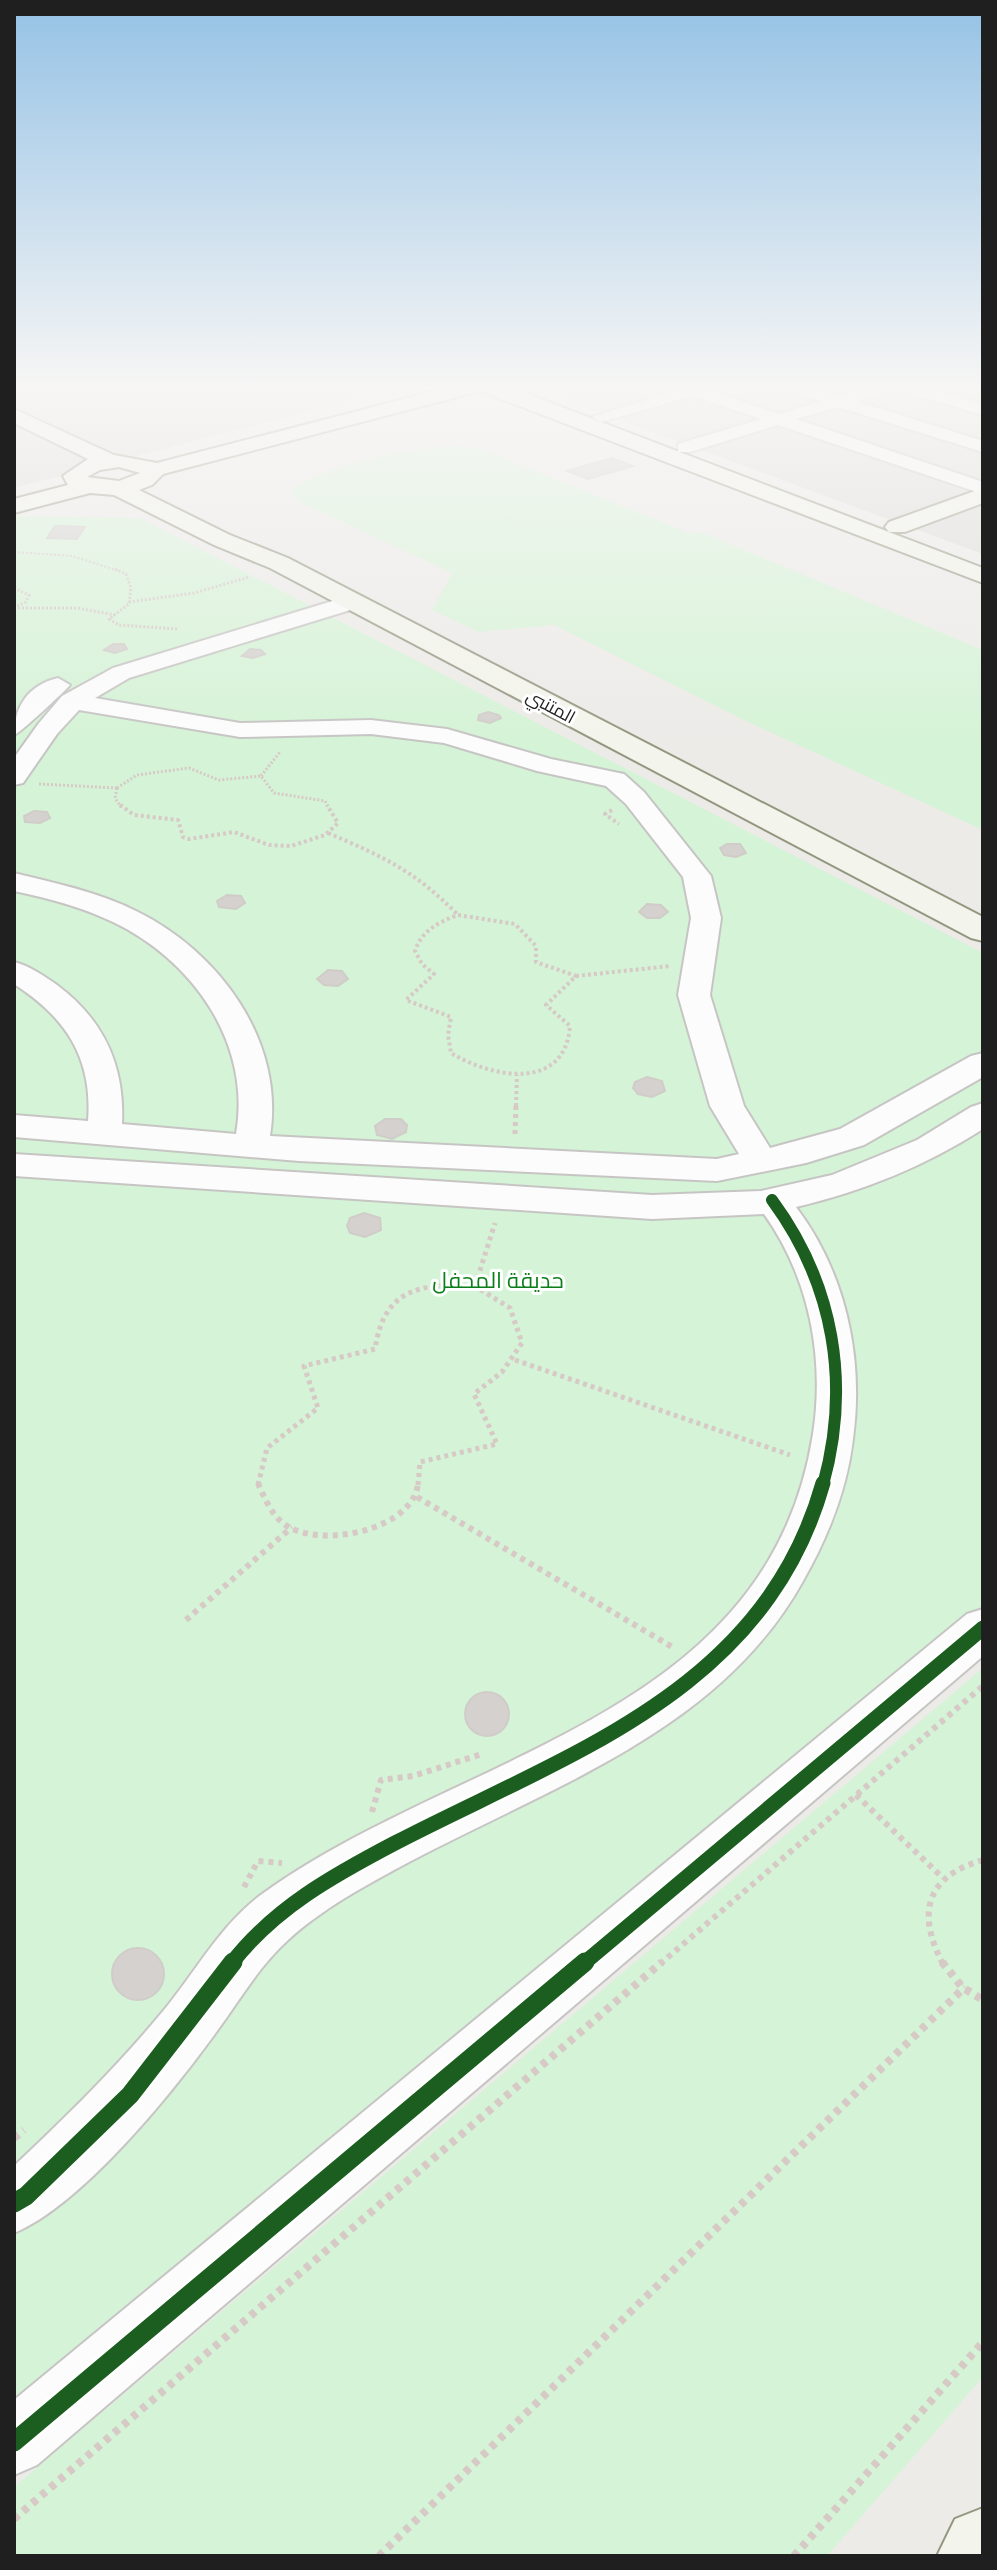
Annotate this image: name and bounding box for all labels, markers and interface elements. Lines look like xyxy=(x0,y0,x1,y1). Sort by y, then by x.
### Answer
street label: المتنبي xyxy=(521,684,580,731)
park label: حديقة المحفل xyxy=(432,1265,564,1294)

